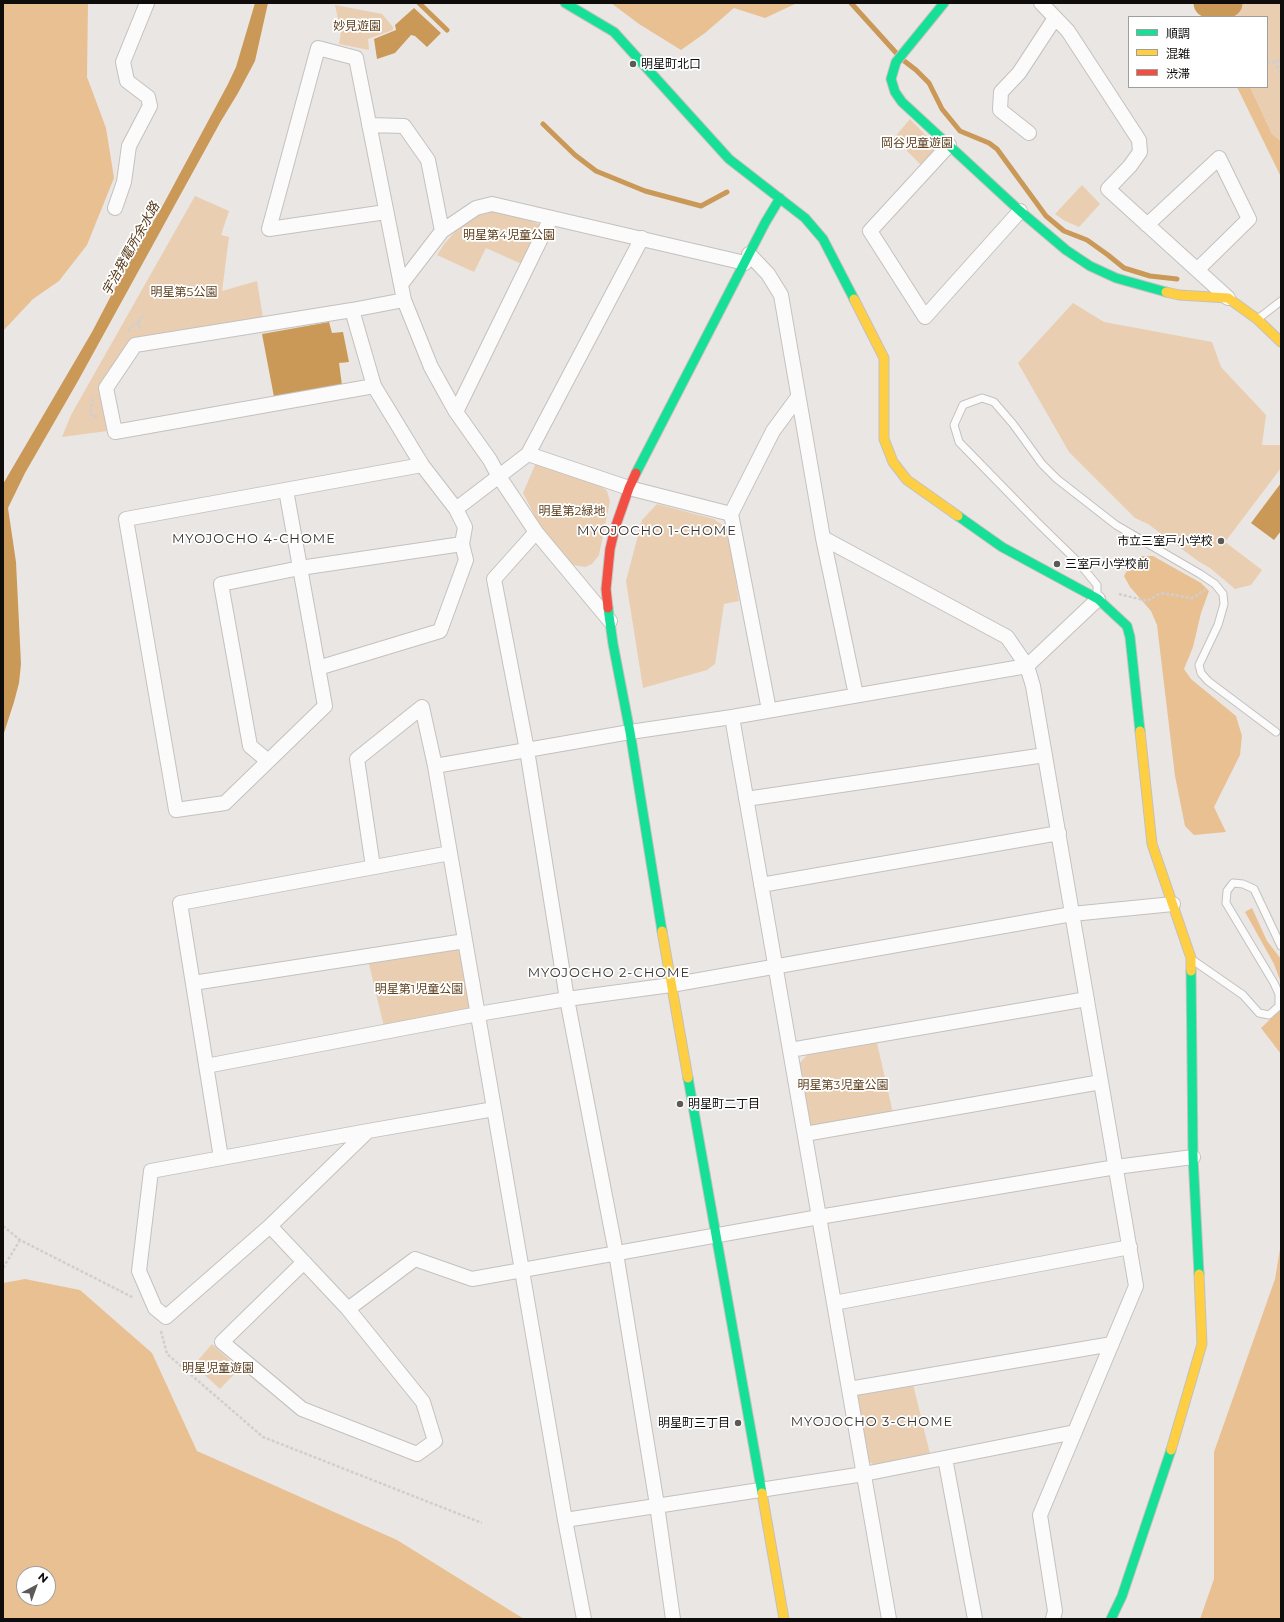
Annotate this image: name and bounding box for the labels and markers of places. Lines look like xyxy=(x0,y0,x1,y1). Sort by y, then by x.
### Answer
place label: 明星町北口 xyxy=(641,57,701,71)
marker: 明星町北口 xyxy=(628,59,638,69)
place label: 市立三室戸小学校 xyxy=(1117,534,1213,548)
marker: 市立三室戸小学校 xyxy=(1216,536,1226,546)
place label: 三室戸小学校前 xyxy=(1065,557,1149,571)
marker: 三室戸小学校前 xyxy=(1052,559,1062,569)
place label: 明星町二丁目 xyxy=(688,1097,760,1111)
marker: 明星町二丁目 xyxy=(675,1099,685,1109)
place label: 明星町三丁目 xyxy=(658,1416,730,1430)
marker: 明星町三丁目 xyxy=(733,1418,743,1428)

